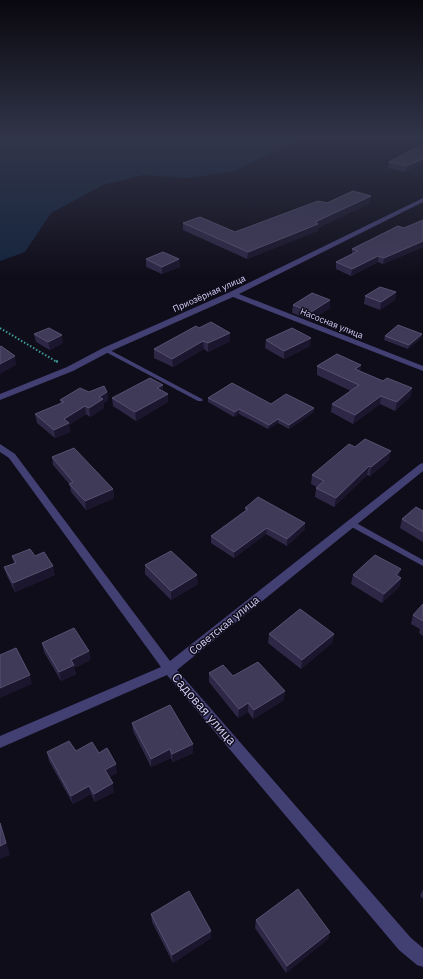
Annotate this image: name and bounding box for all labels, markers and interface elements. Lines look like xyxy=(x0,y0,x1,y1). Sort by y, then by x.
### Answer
street label: Приозёрная улица xyxy=(171,272,247,314)
street label: Насосная улица xyxy=(299,305,365,341)
street label: Советская улица xyxy=(186,592,262,658)
street label: Садовая улица xyxy=(168,669,240,749)

